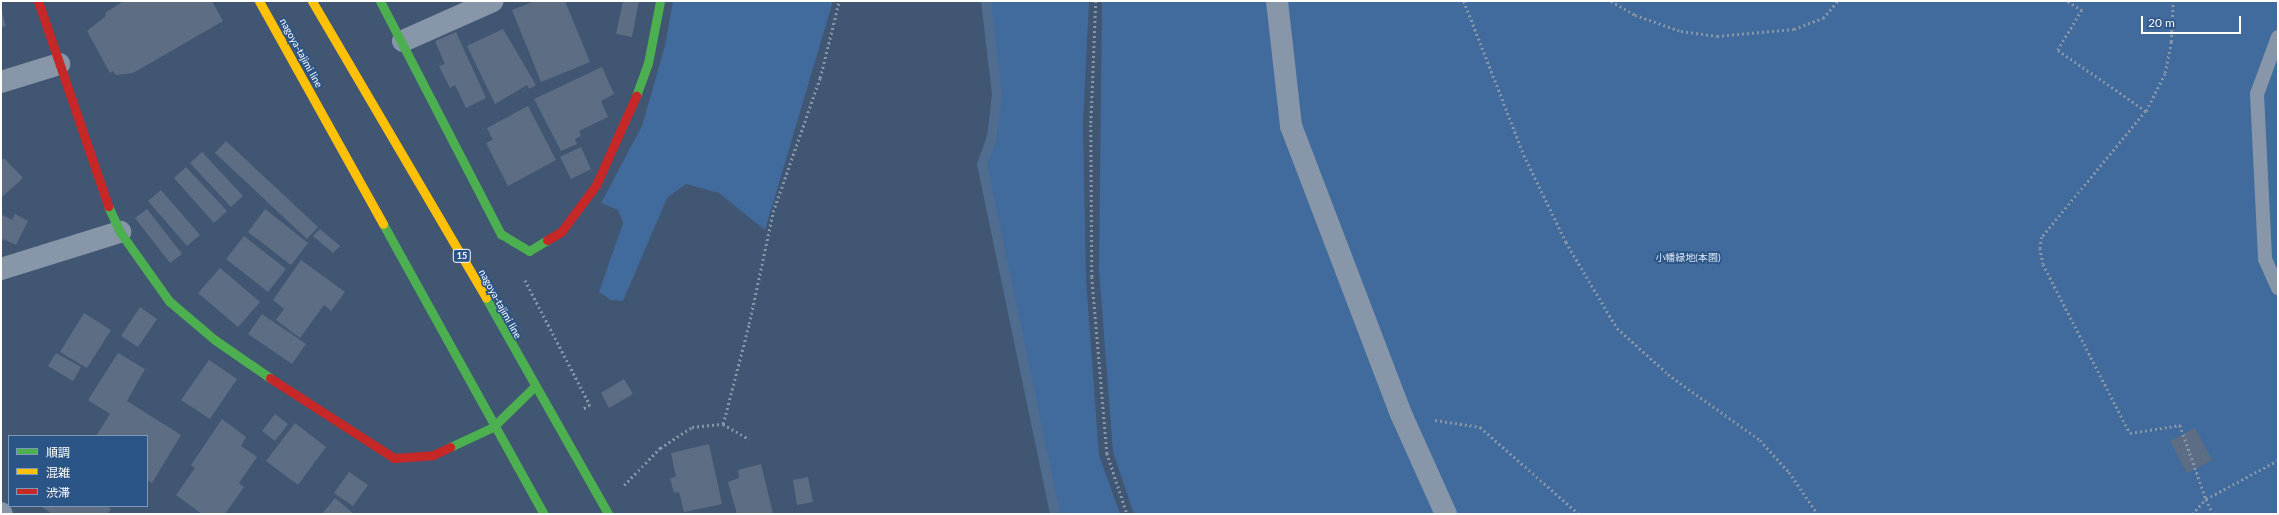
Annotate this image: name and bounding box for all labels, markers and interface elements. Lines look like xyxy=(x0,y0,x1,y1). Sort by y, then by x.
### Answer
scale bar xyxy=(2143,8,2243,34)
text: 20 m xyxy=(2148,15,2175,30)
street label: nagoya-tajimi line xyxy=(277,16,325,90)
road number: 15 xyxy=(452,249,472,263)
park label: 小幡緑地(本園) xyxy=(1655,252,1721,264)
street label: nagoya-tajimi line xyxy=(476,267,524,341)
legend xyxy=(8,435,148,507)
text: 順調 xyxy=(46,445,70,460)
text: 混雑 xyxy=(46,465,70,480)
text: 渋滞 xyxy=(46,485,70,500)

